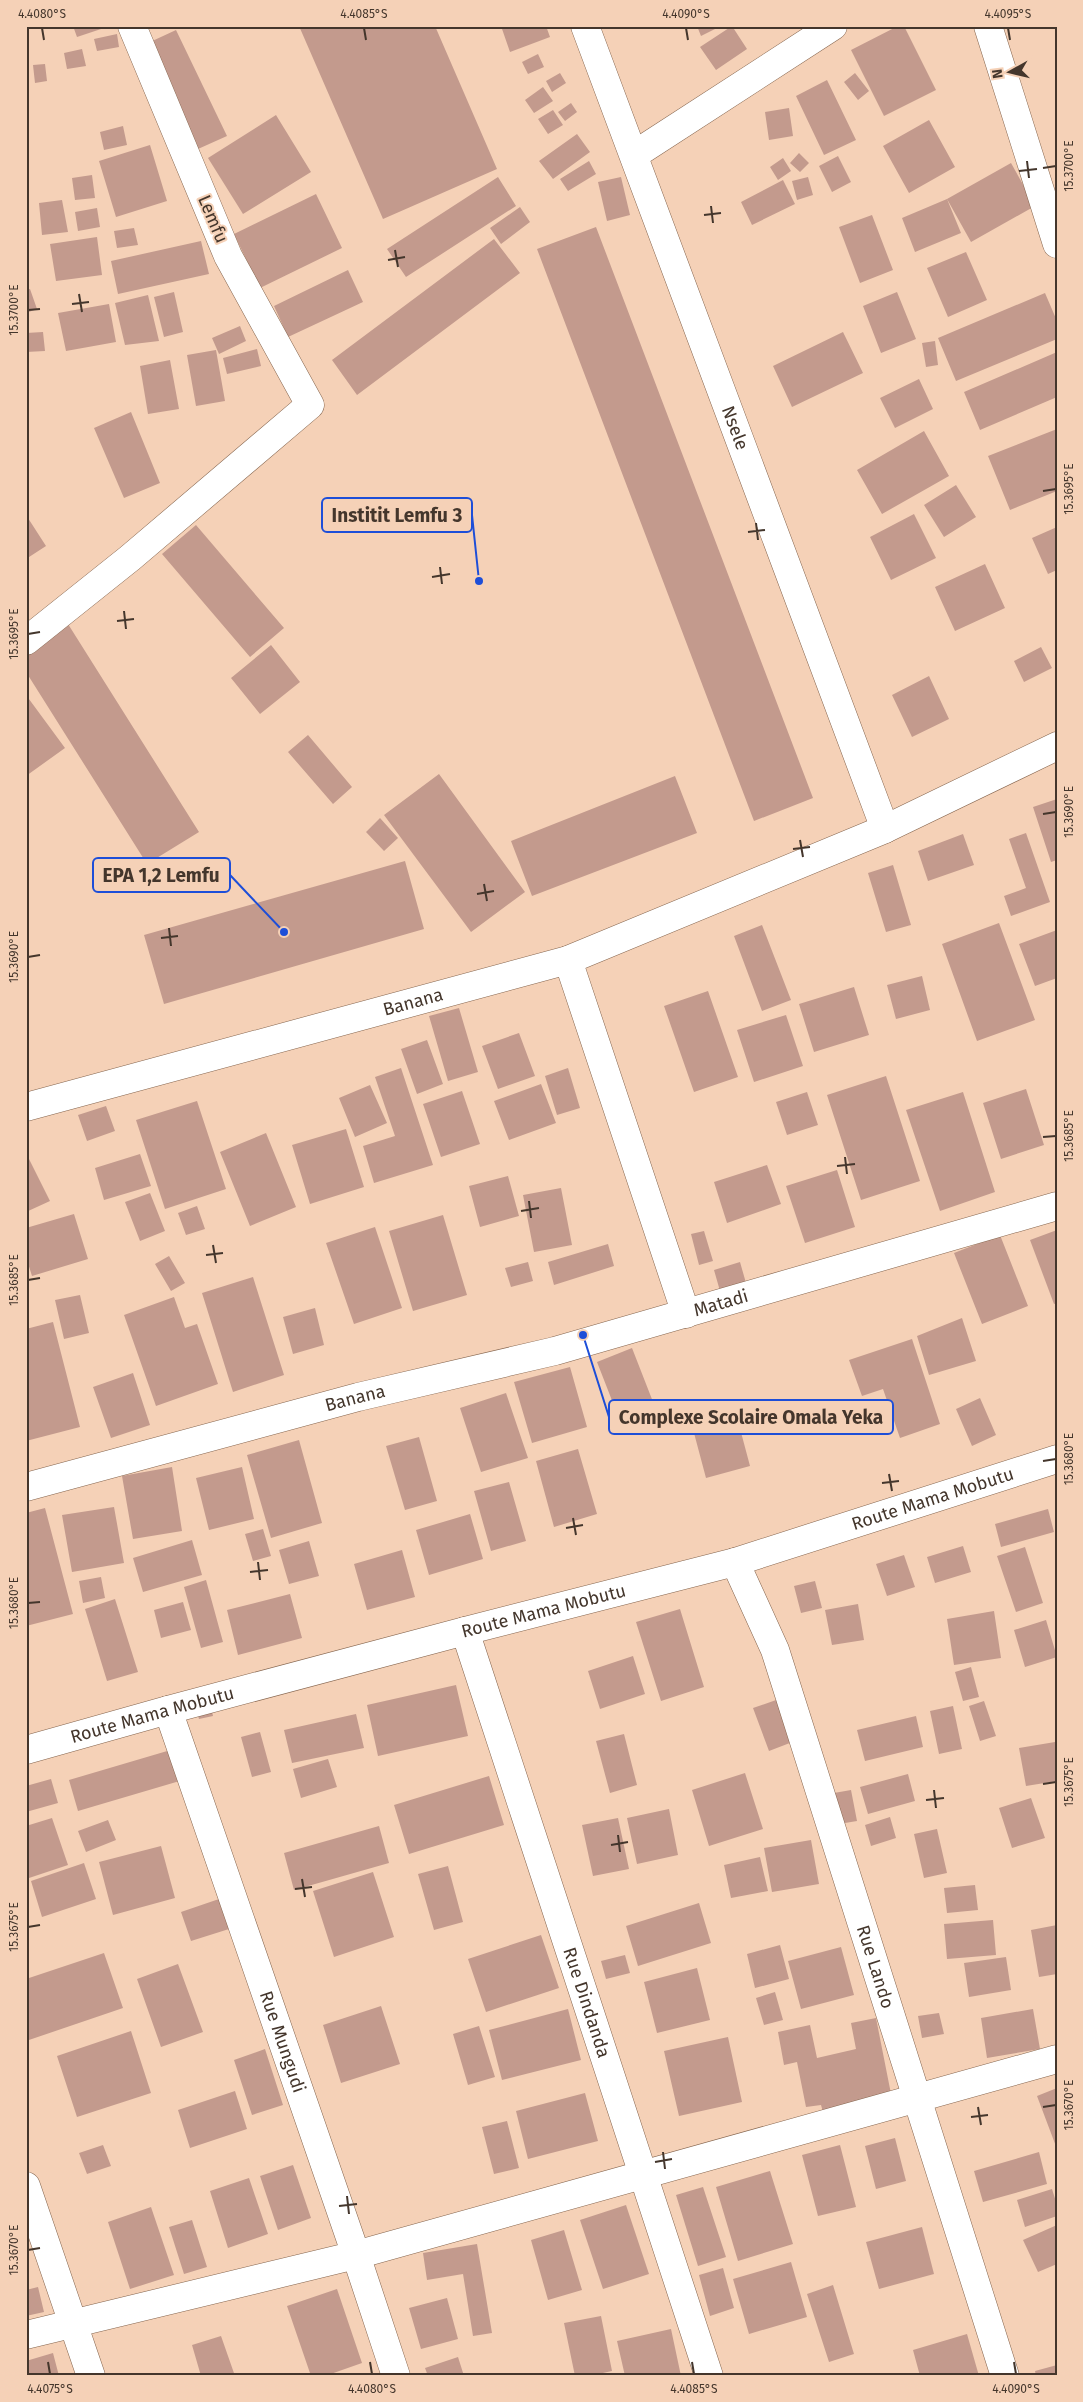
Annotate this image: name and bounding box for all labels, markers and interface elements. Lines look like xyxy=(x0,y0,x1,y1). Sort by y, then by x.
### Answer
text: 4.4080°S xyxy=(18,7,66,21)
text: 4.4085°S xyxy=(340,7,388,21)
text: 4.4090°S xyxy=(662,7,710,21)
text: 4.4095°S xyxy=(985,7,1032,21)
north arrow xyxy=(986,48,1036,98)
text: N xyxy=(989,68,1007,80)
text: 15.3700°E xyxy=(1062,140,1076,192)
street label: Lemfu xyxy=(193,192,233,246)
text: 15.3700°E xyxy=(7,284,21,336)
street label: Nsele xyxy=(717,403,753,453)
text: 15.3695°E xyxy=(1062,463,1076,515)
callout: Institit Lemfu 3 xyxy=(322,498,472,532)
text: Institit Lemfu 3 xyxy=(332,504,462,527)
text: 15.3695°E xyxy=(7,608,21,660)
text: 15.3690°E xyxy=(1062,786,1076,838)
callout: EPA 1,2 Lemfu xyxy=(93,858,230,892)
text: EPA 1,2 Lemfu xyxy=(102,864,220,887)
text: 15.3690°E xyxy=(7,931,21,983)
street label: Banana xyxy=(380,983,446,1021)
text: 15.3685°E xyxy=(1062,1110,1076,1162)
text: 15.3685°E xyxy=(7,1254,21,1306)
street label: Matadi xyxy=(691,1285,751,1321)
street label: Banana xyxy=(323,1380,388,1416)
callout: Complexe Scolaire Omala Yeka xyxy=(609,1400,893,1434)
text: Complexe Scolaire Omala Yeka xyxy=(619,1406,883,1429)
text: 15.3680°E xyxy=(1062,1433,1076,1485)
street label: Route Mama Mobutu xyxy=(849,1463,1016,1535)
text: 15.3680°E xyxy=(7,1577,21,1629)
street label: Route Mama Mobutu xyxy=(459,1579,628,1642)
street label: Route Mama Mobutu xyxy=(68,1682,237,1748)
text: 15.3675°E xyxy=(1062,1757,1076,1807)
text: 15.3675°E xyxy=(7,1902,21,1952)
street label: Rue Lando xyxy=(852,1922,899,2011)
street label: Rue Dindanda xyxy=(558,1945,615,2061)
street label: Rue Mungudi xyxy=(255,1988,310,2096)
text: 15.3670°E xyxy=(1062,2080,1076,2130)
text: 15.3670°E xyxy=(7,2225,21,2275)
text: 4.4075°S xyxy=(27,2382,73,2396)
text: 4.4080°S xyxy=(348,2382,396,2396)
text: 4.4085°S xyxy=(670,2382,718,2396)
text: 4.4090°S xyxy=(992,2382,1040,2396)

